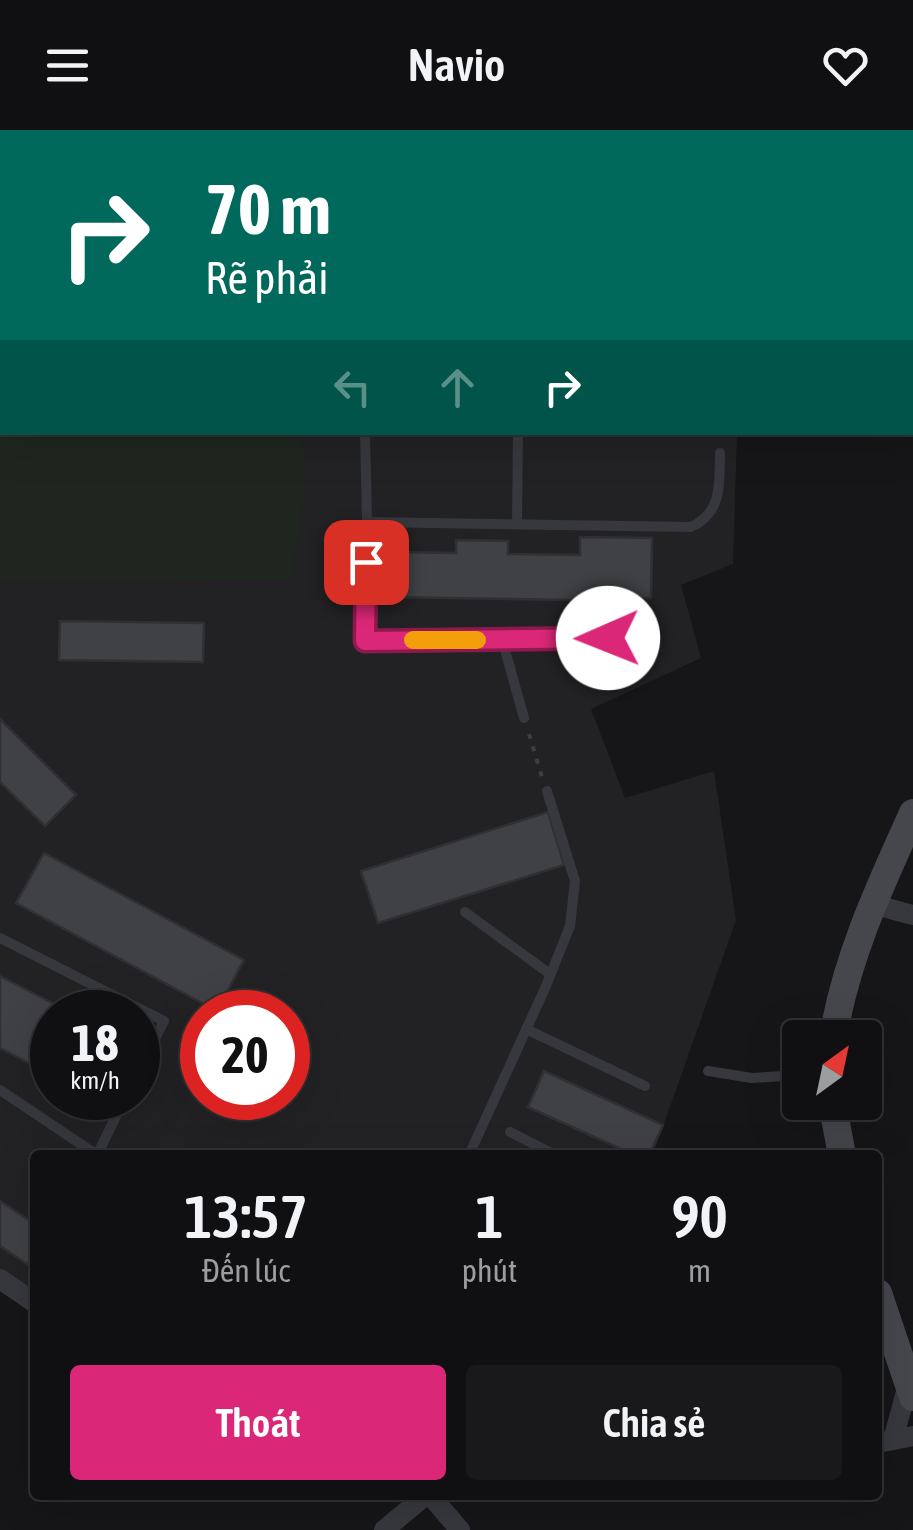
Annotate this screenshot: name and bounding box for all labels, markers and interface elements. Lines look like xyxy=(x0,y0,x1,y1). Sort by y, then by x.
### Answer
icon: menu xyxy=(40,38,95,93)
icon: heart xyxy=(818,38,873,93)
text: Navio xyxy=(408,39,505,91)
text: 70 m xyxy=(205,169,331,249)
icon: right xyxy=(40,170,170,300)
text: Rẽ phải xyxy=(205,252,329,304)
icon: left xyxy=(325,360,380,415)
icon: ahead xyxy=(430,360,485,415)
icon: right xyxy=(535,360,590,415)
pin xyxy=(324,520,409,605)
icon: arrive xyxy=(339,535,394,590)
position arrow xyxy=(556,586,660,690)
speed limit sign: 20 xyxy=(180,990,310,1120)
text: 18 xyxy=(71,1014,118,1072)
north arrow xyxy=(782,1020,882,1120)
map controls xyxy=(782,1020,882,1120)
text: km/h xyxy=(70,1066,120,1094)
text: 13:57 xyxy=(184,1182,308,1251)
text: 1 xyxy=(475,1182,504,1251)
text: 90 xyxy=(671,1182,728,1251)
text: Đến lúc xyxy=(202,1252,290,1289)
text: phút xyxy=(462,1252,517,1289)
text: m xyxy=(688,1252,711,1289)
button: Thoát xyxy=(70,1365,446,1480)
button: Chia sẻ xyxy=(466,1365,842,1480)

